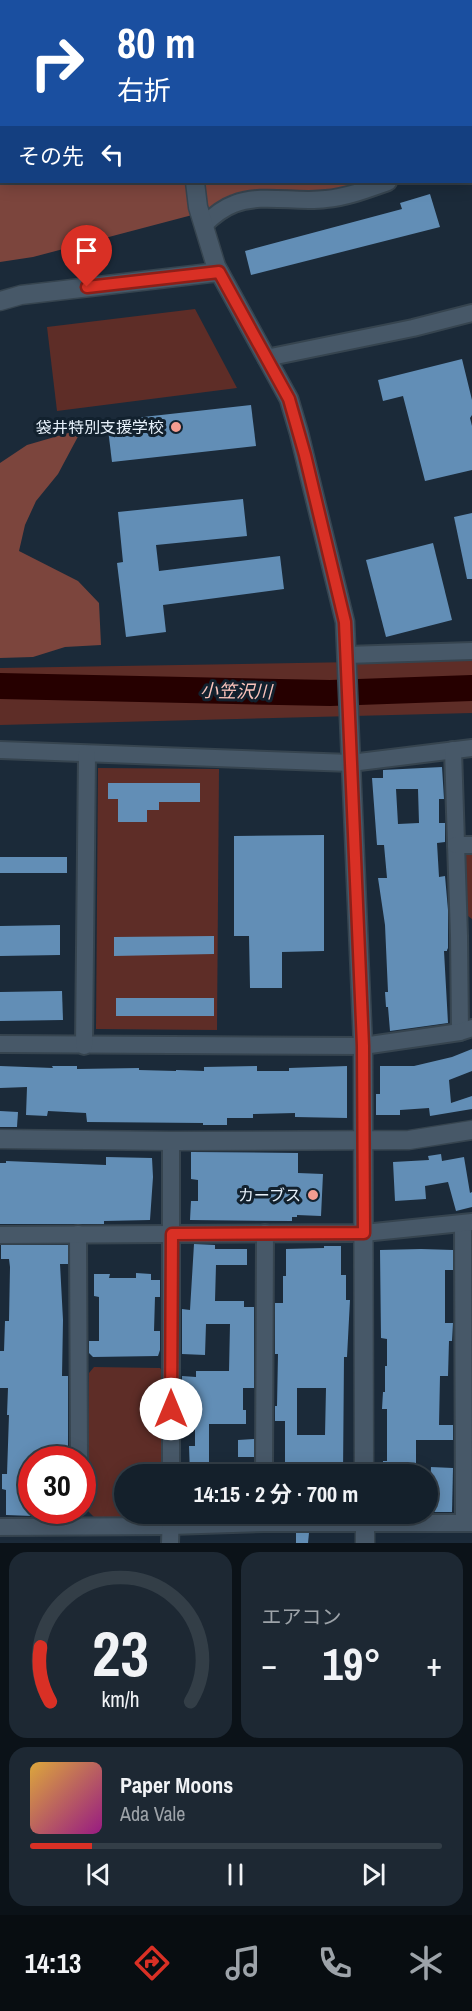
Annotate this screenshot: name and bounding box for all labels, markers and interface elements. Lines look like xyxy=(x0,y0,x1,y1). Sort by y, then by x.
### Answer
text: 80 m xyxy=(117,15,196,71)
icon: right xyxy=(18,24,96,102)
text: 右折 xyxy=(117,72,171,108)
icon: left xyxy=(96,138,129,171)
text: その先 xyxy=(18,141,84,171)
pin xyxy=(61,225,112,287)
icon: arrive xyxy=(70,234,103,267)
place label: 袋井特別支援学校 xyxy=(36,416,164,438)
marker: 袋井特別支援学校 xyxy=(169,420,183,434)
water label: 小笠沢川 xyxy=(200,678,274,704)
place label: カーブス xyxy=(238,1184,301,1206)
marker: カーブス xyxy=(306,1188,320,1202)
position arrow xyxy=(139,1377,203,1441)
speed limit sign: 30 xyxy=(18,1446,96,1524)
text: 14:15 · 2 分 · 700 m xyxy=(194,1479,358,1509)
text: エアコン xyxy=(262,1603,342,1630)
text: 23 xyxy=(92,1611,149,1695)
text: 19° xyxy=(322,1633,381,1694)
text: − xyxy=(262,1642,277,1686)
text: + xyxy=(426,1642,442,1686)
text: km/h xyxy=(101,1685,139,1714)
text: Paper Moons xyxy=(120,1770,233,1800)
text: Ada Vale xyxy=(120,1800,185,1827)
icon: previous xyxy=(82,1858,115,1891)
icon: pause xyxy=(219,1858,252,1891)
icon: next xyxy=(357,1858,390,1891)
icon: directions xyxy=(131,1942,173,1984)
icon: music xyxy=(222,1942,264,1984)
icon: phone xyxy=(314,1942,356,1984)
icon: climate xyxy=(405,1942,447,1984)
text: 14:13 xyxy=(25,1945,81,1981)

